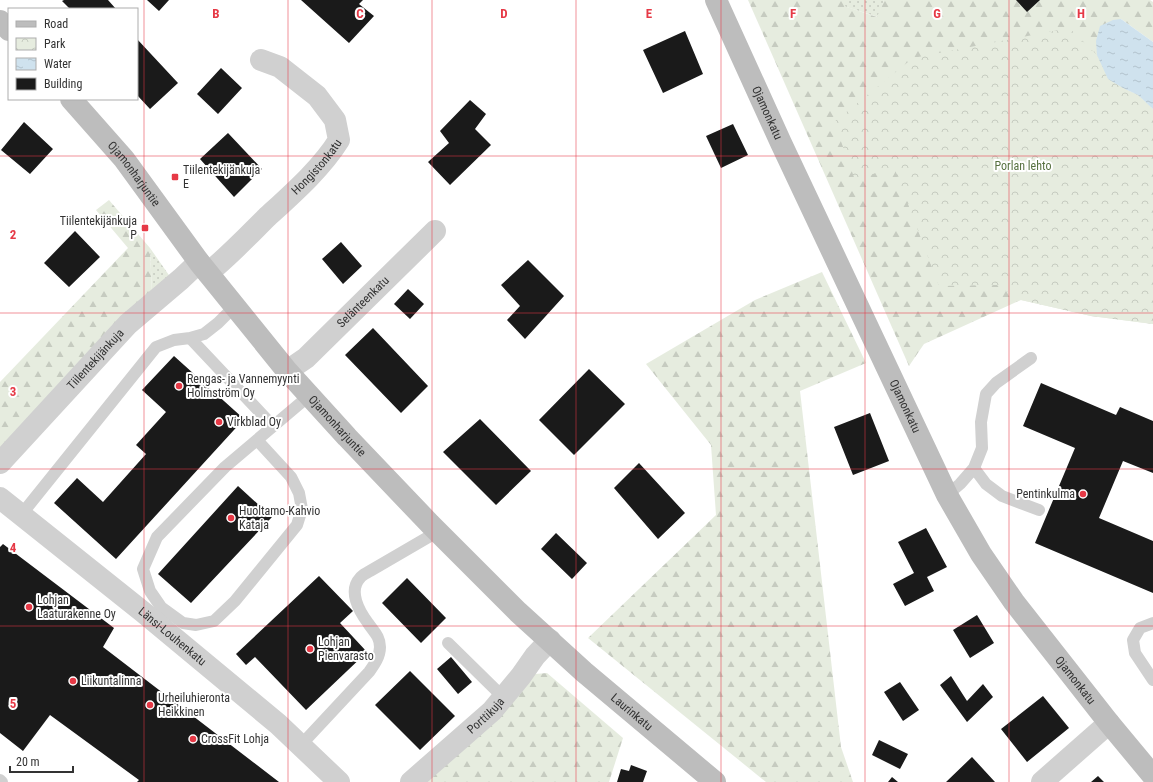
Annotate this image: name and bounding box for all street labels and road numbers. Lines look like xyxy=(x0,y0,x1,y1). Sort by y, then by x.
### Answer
street label: Ojamonkatu xyxy=(749,84,786,142)
street label: Hongistonkatu xyxy=(289,136,345,198)
street label: Ojamonharjuntie xyxy=(105,139,163,209)
street label: Selänteenkatu xyxy=(334,273,392,331)
street label: Tiilentekijänkuja xyxy=(64,326,127,392)
street label: Ojamonkatu xyxy=(887,377,924,435)
street label: Ojamonharjuntie xyxy=(306,392,369,460)
street label: Länsi-Louhenkatu xyxy=(136,604,209,669)
street label: Ojamonkatu xyxy=(1052,653,1099,707)
street label: Laurinkatu xyxy=(608,691,656,734)
street label: Porttikuja xyxy=(464,695,507,737)

